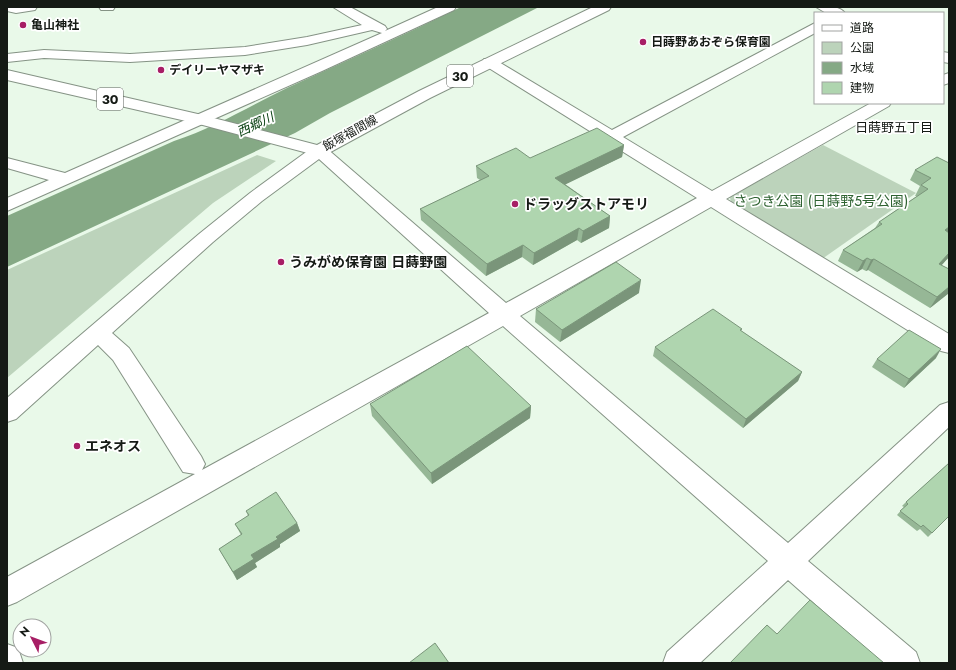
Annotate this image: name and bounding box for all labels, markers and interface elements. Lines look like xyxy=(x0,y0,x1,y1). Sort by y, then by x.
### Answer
legend xyxy=(814,12,944,104)
place label: 亀山神社 xyxy=(31,16,79,34)
text: 道路 xyxy=(850,19,874,37)
marker: 亀山神社 xyxy=(18,20,28,30)
place label: 日蒔野あおぞら保育園 xyxy=(651,33,771,51)
marker: 日蒔野あおぞら保育園 xyxy=(638,37,648,47)
text: 公園 xyxy=(850,39,874,57)
text: 水域 xyxy=(850,59,874,77)
place label: デイリーヤマザキ xyxy=(169,61,265,79)
marker: デイリーヤマザキ xyxy=(156,65,166,75)
road number: 30 xyxy=(447,65,473,87)
text: 建物 xyxy=(850,79,874,97)
road number: 30 xyxy=(97,88,123,110)
water label: 西郷川 xyxy=(234,107,279,141)
street label: 飯塚福間線 xyxy=(319,111,381,155)
district label: 日蒔野五丁目 xyxy=(855,118,933,137)
park label: さつき公園 (日蒔野5号公園) xyxy=(734,191,908,211)
place label: ドラッグストアモリ xyxy=(523,194,649,214)
marker: ドラッグストアモリ xyxy=(510,199,520,209)
place label: うみがめ保育園 日蒔野園 xyxy=(289,252,447,272)
marker: うみがめ保育園 日蒔野園 xyxy=(276,257,286,267)
place label: エネオス xyxy=(85,436,141,456)
marker: エネオス xyxy=(72,441,82,451)
north arrow xyxy=(12,618,52,658)
text: N xyxy=(16,623,33,640)

